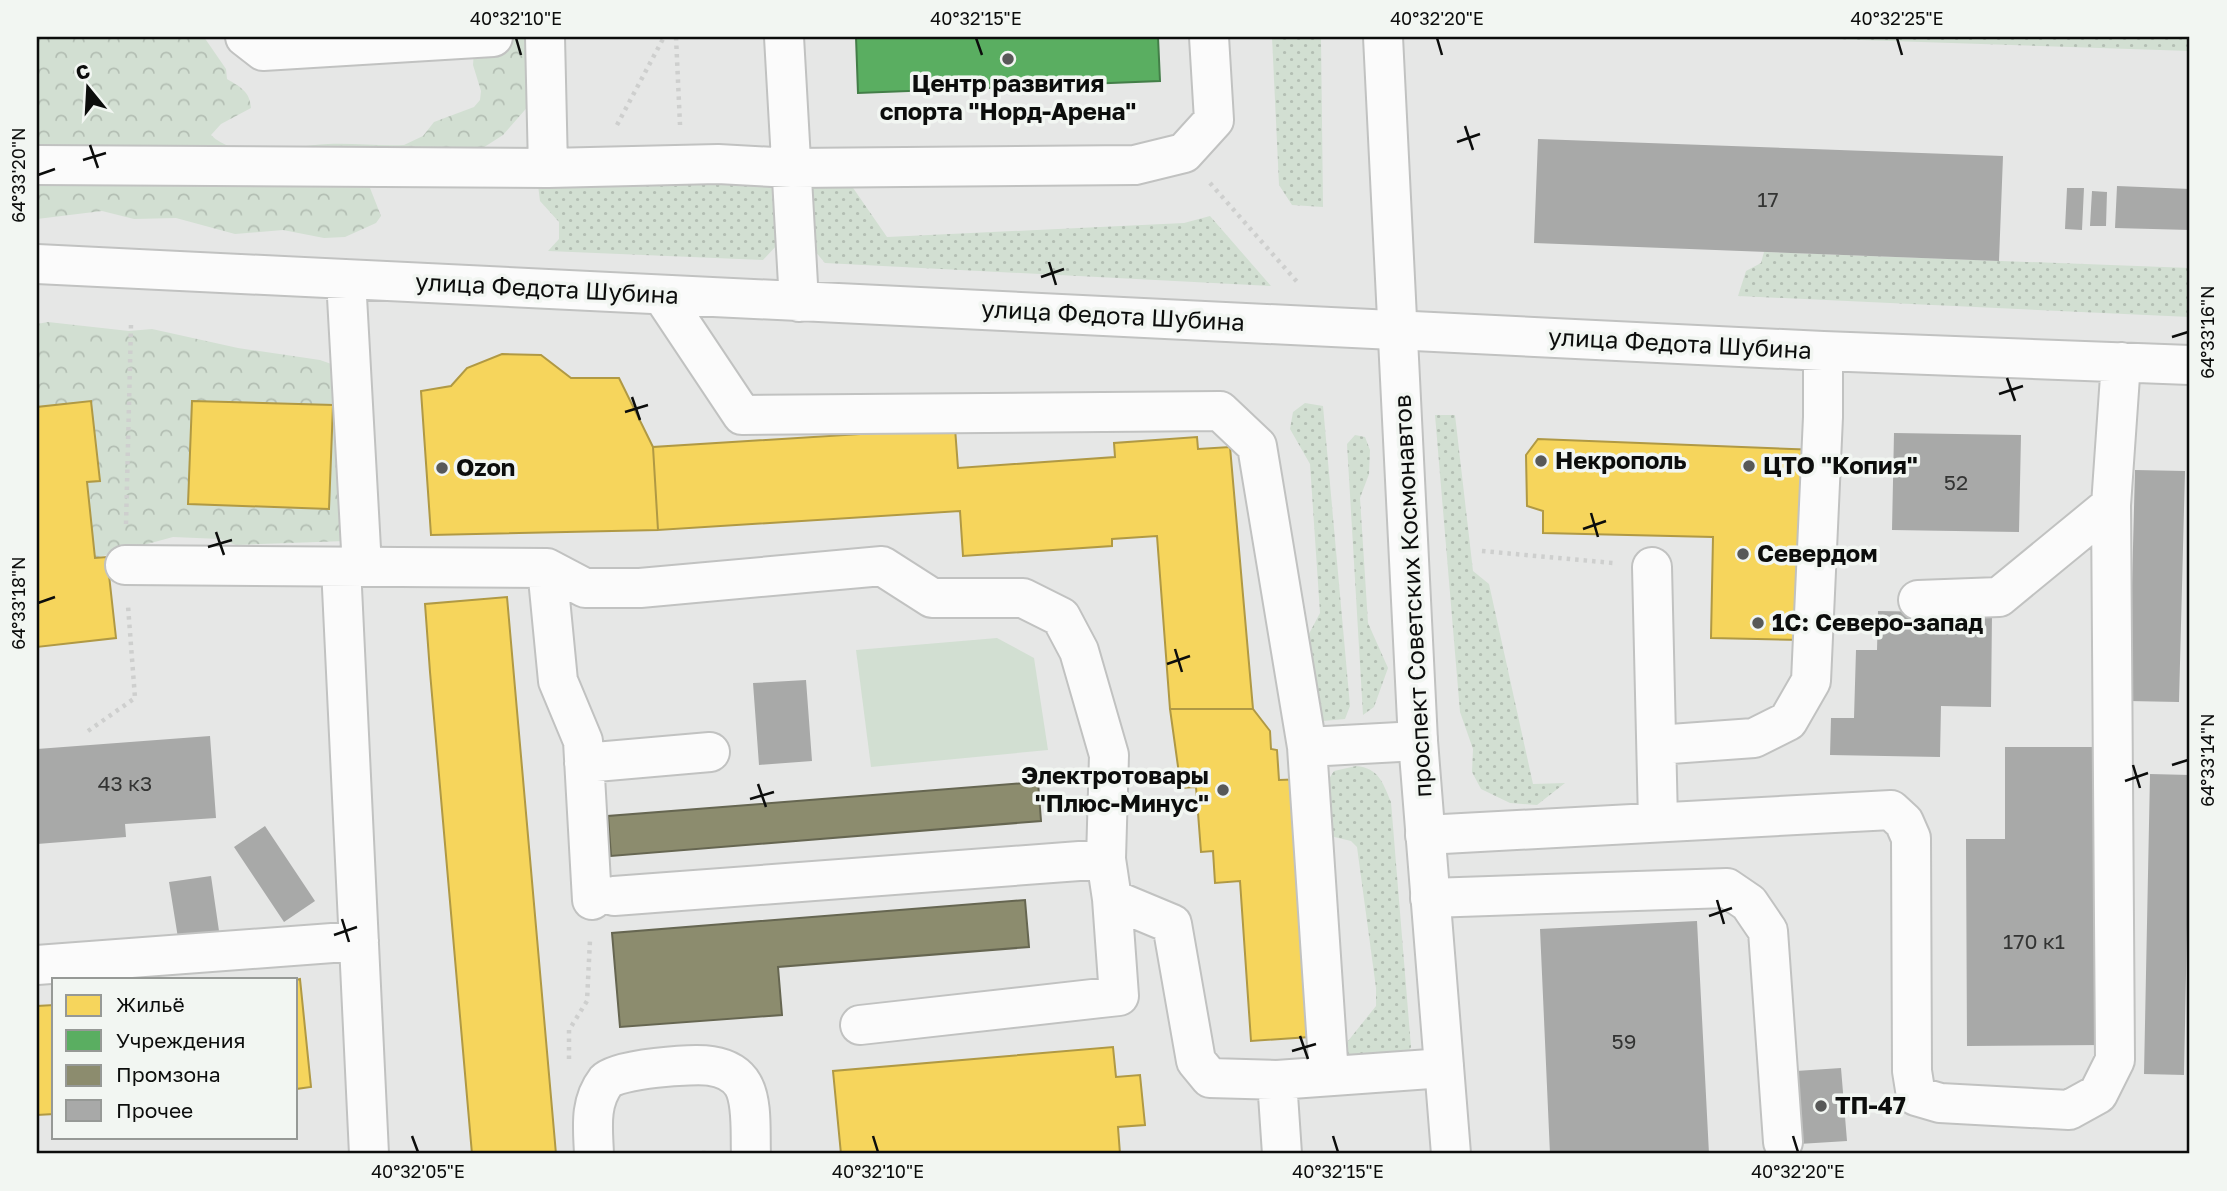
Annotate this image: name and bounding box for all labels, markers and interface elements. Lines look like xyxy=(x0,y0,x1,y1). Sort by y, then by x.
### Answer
text: 40°32'10"E xyxy=(470,7,562,29)
text: 40°32'15"E xyxy=(930,7,1022,29)
text: 40°32'20"E xyxy=(1390,7,1484,29)
text: 40°32'25"E xyxy=(1851,7,1943,29)
marker: Центр развития спорта "Норд-Арена" xyxy=(1000,51,1016,67)
north arrow xyxy=(52,52,122,122)
text: С xyxy=(73,58,93,84)
place label: Центр развития спорта "Норд-Арена" xyxy=(880,68,1136,125)
text: 64°33'20"N xyxy=(7,127,29,223)
house number: 17 xyxy=(1757,186,1779,212)
street label: улица Федота Шубина xyxy=(415,266,680,309)
text: 64°33'16"N xyxy=(2196,285,2218,379)
street label: улица Федота Шубина xyxy=(981,293,1246,336)
street label: улица Федота Шубина xyxy=(1548,321,1813,364)
street label: проспект Советских Космонавтов xyxy=(1386,394,1437,798)
place label: Некрополь xyxy=(1555,445,1687,474)
place label: ЦТО "Копия" xyxy=(1763,450,1918,479)
place label: Ozon xyxy=(456,452,515,481)
marker: Некрополь xyxy=(1533,453,1549,469)
marker: ЦТО "Копия" xyxy=(1741,458,1757,474)
marker: Ozon xyxy=(434,460,450,476)
house number: 52 xyxy=(1944,469,1968,495)
place label: Севердом xyxy=(1757,538,1877,567)
marker: Севердом xyxy=(1735,546,1751,562)
text: 64°33'18"N xyxy=(7,556,29,650)
place label: 1С: Северо-запад xyxy=(1772,607,1983,636)
marker: 1С: Северо-запад xyxy=(1750,615,1766,631)
text: 64°33'14"N xyxy=(2196,713,2218,807)
place label: Электротовары "Плюс-Минус" xyxy=(1021,760,1209,817)
house number: 43 к3 xyxy=(98,770,152,796)
marker: Электротовары "Плюс-Минус" xyxy=(1215,782,1231,798)
house number: 170 к1 xyxy=(2003,928,2065,954)
legend xyxy=(52,978,298,1138)
text: Жильё xyxy=(116,991,185,1017)
text: Учреждения xyxy=(116,1027,245,1053)
house number: 59 xyxy=(1612,1028,1636,1054)
text: Промзона xyxy=(116,1061,221,1087)
place label: ТП-47 xyxy=(1835,1090,1906,1119)
text: Прочее xyxy=(116,1097,193,1123)
marker: ТП-47 xyxy=(1813,1098,1829,1114)
text: 40°32'05"E xyxy=(371,1160,465,1182)
text: 40°32'10"E xyxy=(832,1160,924,1182)
text: 40°32'15"E xyxy=(1292,1160,1384,1182)
text: 40°32'20"E xyxy=(1751,1160,1845,1182)

